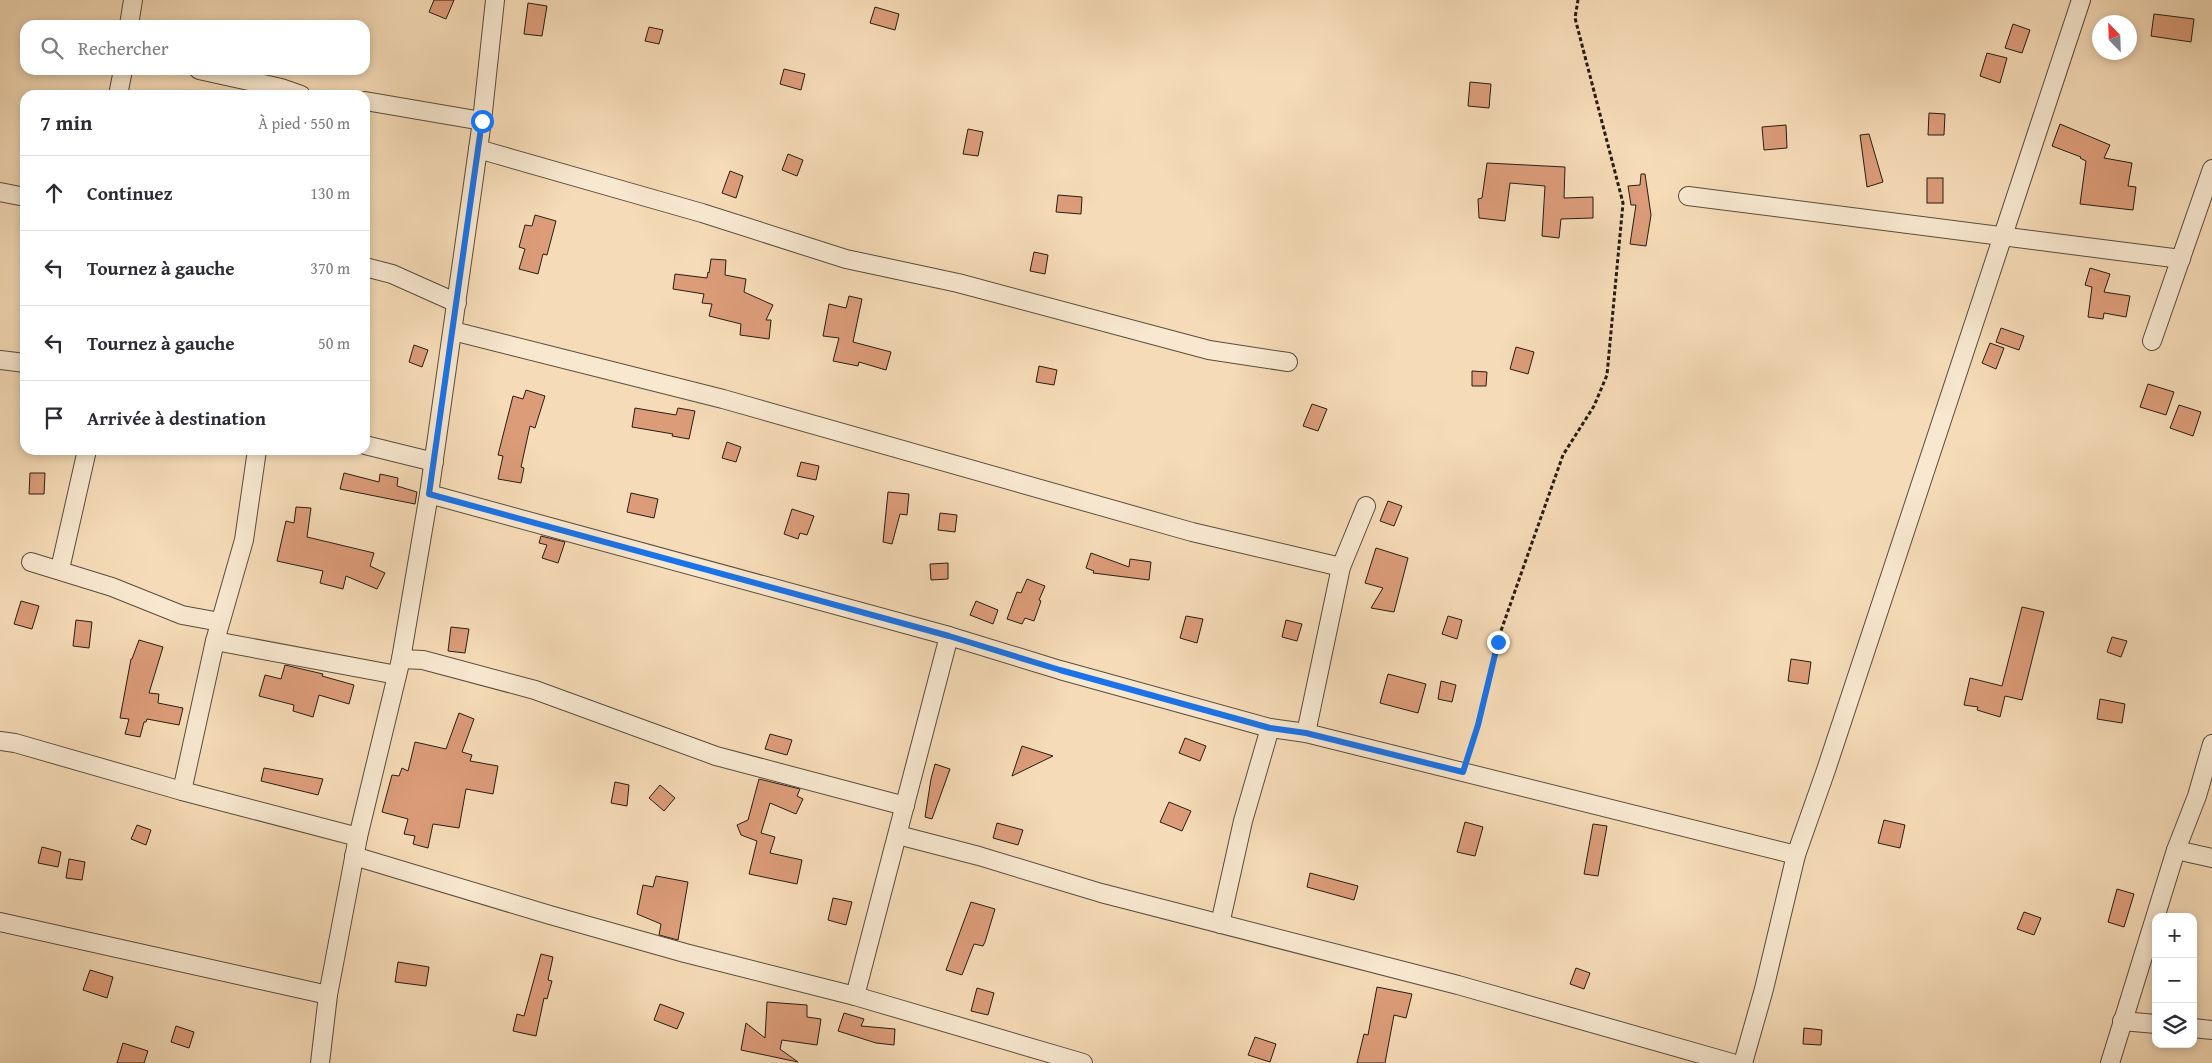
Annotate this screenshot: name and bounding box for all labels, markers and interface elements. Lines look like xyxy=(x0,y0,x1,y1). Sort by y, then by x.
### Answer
north arrow xyxy=(2092,15,2137,60)
search box xyxy=(20,20,370,75)
icon: search xyxy=(38,34,66,62)
text: Rechercher xyxy=(78,34,169,62)
text: 7 min xyxy=(40,107,92,138)
route start xyxy=(471,110,494,133)
text: À pied · 550 m xyxy=(258,111,350,135)
icon: ahead xyxy=(40,179,68,207)
text: Continuez xyxy=(87,179,173,207)
text: 130 m xyxy=(310,181,350,205)
icon: left xyxy=(40,254,68,282)
text: Tournez à gauche xyxy=(87,254,235,282)
text: 370 m xyxy=(310,256,350,280)
icon: left xyxy=(40,329,68,357)
text: Tournez à gauche xyxy=(87,329,235,357)
text: 50 m xyxy=(318,331,350,355)
icon: arrive xyxy=(40,404,68,432)
text: Arrivée à destination xyxy=(87,404,266,432)
route end xyxy=(1487,631,1510,654)
map controls xyxy=(2152,913,2197,1048)
button: + xyxy=(2152,913,2197,958)
button: − xyxy=(2152,958,2197,1003)
button: layers xyxy=(2152,1003,2197,1048)

